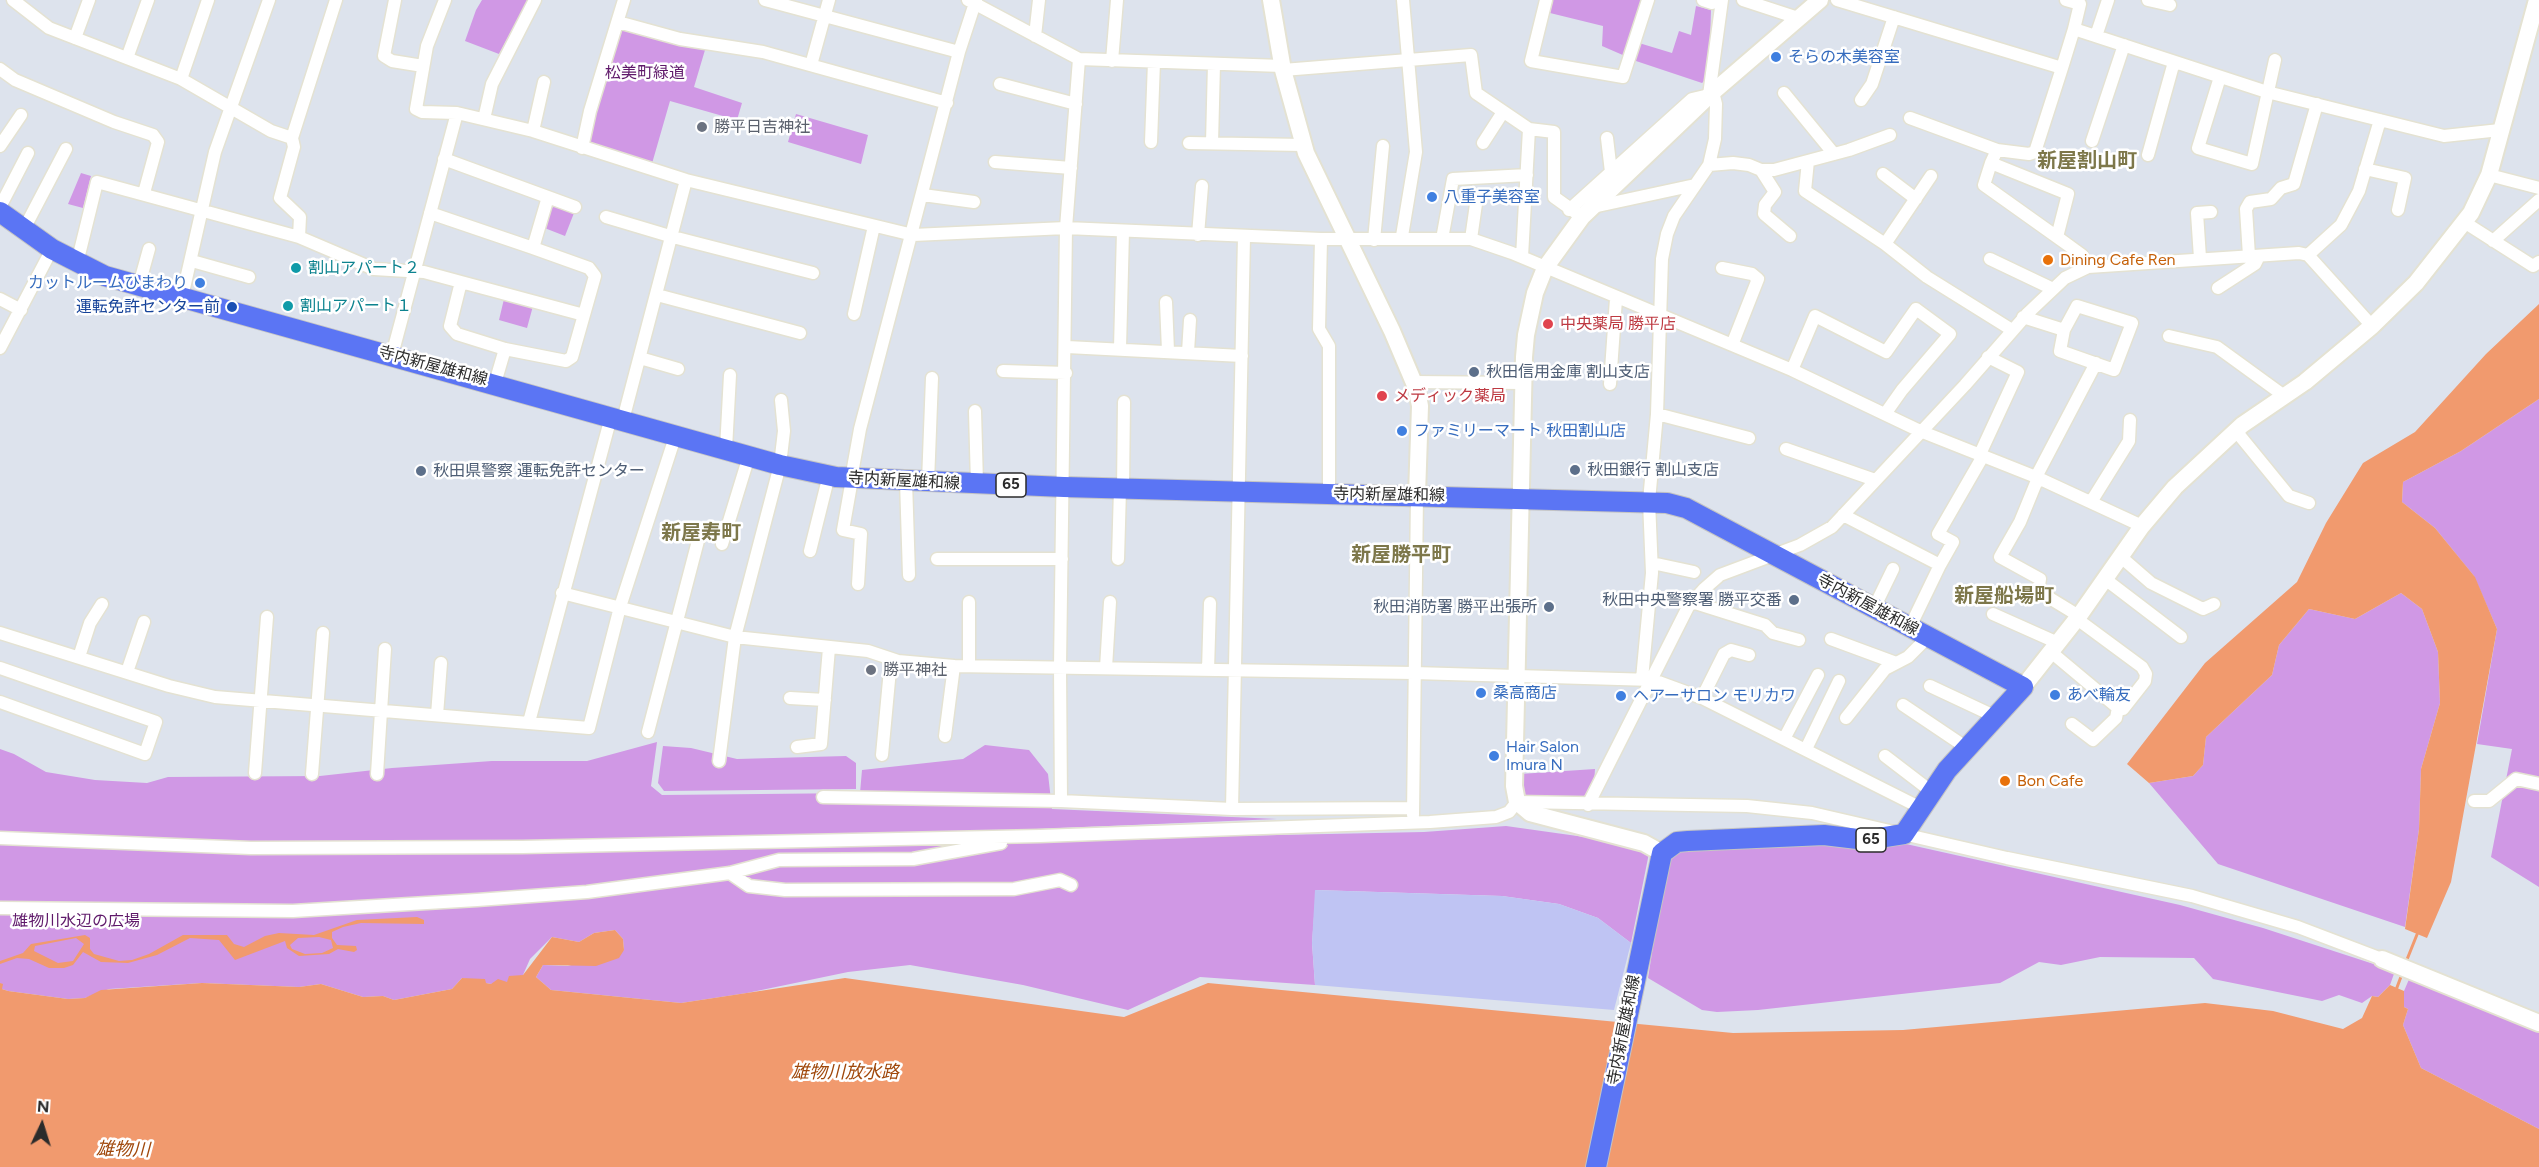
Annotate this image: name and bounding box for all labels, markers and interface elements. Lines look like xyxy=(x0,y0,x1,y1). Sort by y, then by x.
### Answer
place label: そらの木美容室 xyxy=(1788,47,1900,67)
marker: そらの木美容室 xyxy=(1769,50,1783,64)
park label: 松美町緑道 xyxy=(605,63,685,83)
place label: 勝平日吉神社 xyxy=(714,117,810,137)
marker: 勝平日吉神社 xyxy=(695,120,709,134)
district label: 新屋割山町 xyxy=(2037,149,2137,173)
place label: 八重子美容室 xyxy=(1444,187,1540,207)
marker: 八重子美容室 xyxy=(1425,190,1439,204)
place label: Dining Cafe Ren xyxy=(2060,250,2176,270)
marker: Dining Cafe Ren xyxy=(2041,253,2055,267)
place label: 割山アパート２ xyxy=(308,258,420,278)
marker: 割山アパート２ xyxy=(289,261,303,275)
place label: カットルームひまわり xyxy=(28,273,188,293)
marker: カットルームひまわり xyxy=(193,276,207,290)
place label: 割山アパート１ xyxy=(300,296,412,316)
place label: 運転免許センター前 xyxy=(76,297,220,317)
marker: 割山アパート１ xyxy=(281,299,295,313)
marker: 運転免許センター前 xyxy=(225,300,239,314)
place label: 中央薬局 勝平店 xyxy=(1560,314,1676,334)
marker: 中央薬局 勝平店 xyxy=(1541,317,1555,331)
street label: 寺内新屋雄和線 xyxy=(376,342,490,390)
place label: 秋田信用金庫 割山支店 xyxy=(1486,362,1650,382)
marker: 秋田信用金庫 割山支店 xyxy=(1467,365,1481,379)
place label: メディック薬局 xyxy=(1394,386,1506,406)
marker: メディック薬局 xyxy=(1375,389,1389,403)
place label: ファミリーマート 秋田割山店 xyxy=(1414,421,1626,441)
marker: ファミリーマート 秋田割山店 xyxy=(1395,424,1409,438)
place label: 秋田銀行 割山支店 xyxy=(1587,460,1719,480)
place label: 秋田県警察 運転免許センター xyxy=(433,461,645,481)
marker: 秋田銀行 割山支店 xyxy=(1568,463,1582,477)
marker: 秋田県警察 運転免許センター xyxy=(414,464,428,478)
street label: 寺内新屋雄和線 xyxy=(848,468,960,494)
road number: 65 xyxy=(996,473,1026,497)
street label: 寺内新屋雄和線 xyxy=(1333,484,1445,506)
district label: 新屋寿町 xyxy=(661,521,741,545)
district label: 新屋勝平町 xyxy=(1351,543,1451,567)
street label: 寺内新屋雄和線 xyxy=(1814,570,1922,640)
district label: 新屋船場町 xyxy=(1954,584,2054,608)
place label: 秋田中央警察署 勝平交番 xyxy=(1602,590,1782,610)
marker: 秋田中央警察署 勝平交番 xyxy=(1787,593,1801,607)
place label: 秋田消防署 勝平出張所 xyxy=(1373,597,1537,617)
marker: 秋田消防署 勝平出張所 xyxy=(1542,600,1556,614)
place label: 勝平神社 xyxy=(883,660,947,680)
marker: 勝平神社 xyxy=(864,663,878,677)
place label: 桑高商店 xyxy=(1493,683,1557,703)
place label: あべ輪友 xyxy=(2067,685,2131,705)
marker: 桑高商店 xyxy=(1474,686,1488,700)
place label: ヘアーサロン モリカワ xyxy=(1633,686,1796,706)
marker: あべ輪友 xyxy=(2048,688,2062,702)
marker: ヘアーサロン モリカワ xyxy=(1614,689,1628,703)
place label: Hair Salon Imura N xyxy=(1506,737,1579,775)
marker: Hair Salon Imura N xyxy=(1487,749,1501,763)
place label: Bon Cafe xyxy=(2017,771,2083,791)
marker: Bon Cafe xyxy=(1998,774,2012,788)
road number: 65 xyxy=(1856,828,1886,852)
park label: 雄物川水辺の広場 xyxy=(12,911,140,931)
street label: 寺内新屋雄和線 xyxy=(1604,973,1644,1087)
water label: 雄物川放水路 xyxy=(791,1062,899,1084)
north arrow xyxy=(12,1095,72,1155)
text: N xyxy=(36,1097,50,1116)
water label: 雄物川 xyxy=(96,1139,150,1161)

